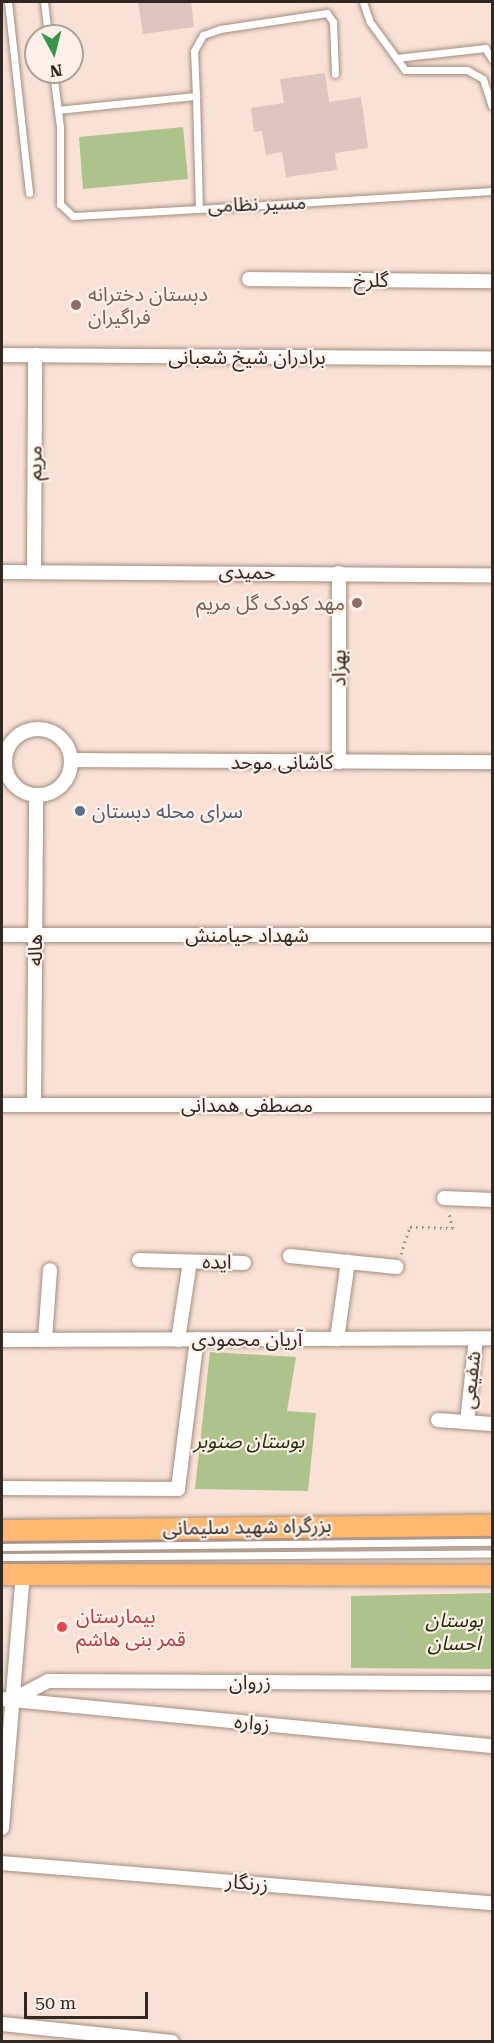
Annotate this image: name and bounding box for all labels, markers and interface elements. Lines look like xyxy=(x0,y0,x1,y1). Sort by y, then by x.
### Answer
north arrow xyxy=(24,24,84,84)
text: N xyxy=(49,60,63,81)
street label: مسیر نظامی xyxy=(207,190,307,218)
street label: گلرخ xyxy=(354,268,388,292)
place label: دبستان دخترانه فراگیران xyxy=(88,282,208,329)
marker: دبستان دخترانه فراگیران xyxy=(69,298,83,312)
street label: برادران شیخ شعبانی xyxy=(168,345,326,369)
street label: مریم xyxy=(23,445,47,481)
street label: حمیدی xyxy=(218,560,276,584)
place label: مهد کودک گل مریم xyxy=(196,591,345,615)
marker: مهد کودک گل مریم xyxy=(350,596,364,610)
street label: بهزاد xyxy=(327,649,351,687)
street label: کاشانی موحد xyxy=(230,750,334,774)
place label: سرای محله دبستان xyxy=(92,799,243,823)
marker: سرای محله دبستان xyxy=(73,804,87,818)
street label: شهداد حیامنش xyxy=(185,923,309,947)
street label: هاله xyxy=(23,934,47,966)
street label: مصطفی همدانی xyxy=(181,1093,313,1117)
street label: ایده xyxy=(202,1250,232,1274)
street label: آریان محمودی xyxy=(192,1327,302,1351)
street label: شفیعی xyxy=(456,1350,486,1410)
park label: بوستان صنوبر xyxy=(194,1429,304,1453)
street label: بزرگراه شهید سلیمانی xyxy=(162,1514,332,1540)
place label: بیمارستان قمر بنی هاشم xyxy=(76,1604,186,1651)
park label: بوستان احسان xyxy=(425,1608,483,1655)
marker: بیمارستان قمر بنی هاشم xyxy=(53,1618,71,1636)
street label: زروان xyxy=(229,1670,271,1694)
street label: زواره xyxy=(233,1709,271,1737)
street label: زرنگار xyxy=(225,1869,269,1897)
scale bar xyxy=(27,1980,152,2018)
text: 50 m xyxy=(35,1992,76,2013)

